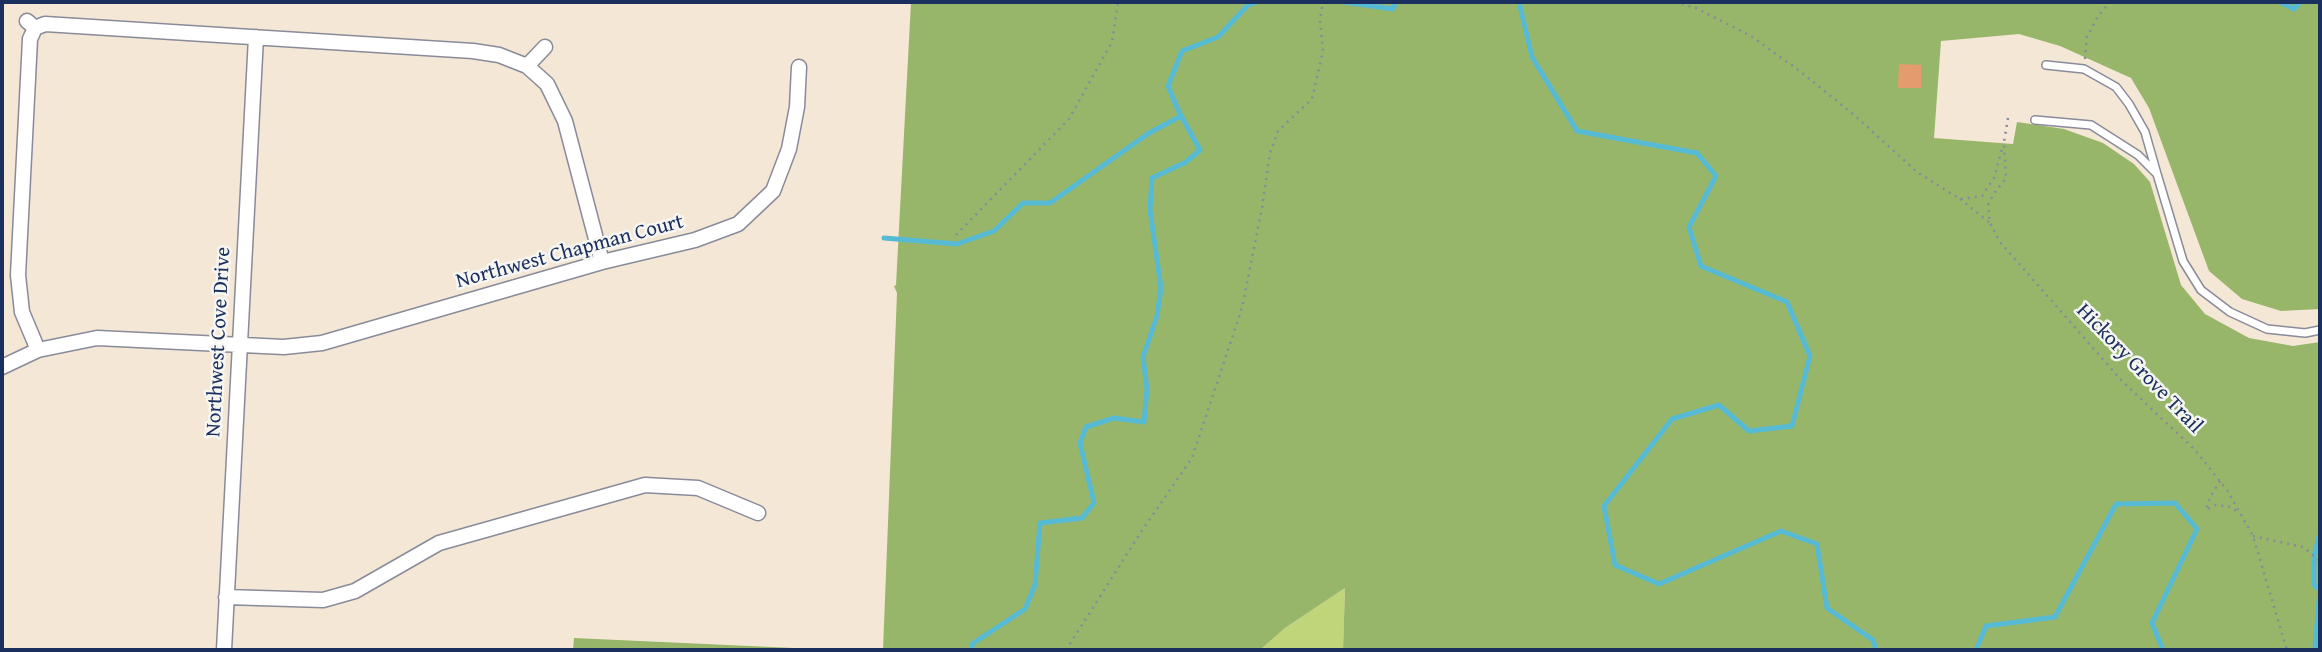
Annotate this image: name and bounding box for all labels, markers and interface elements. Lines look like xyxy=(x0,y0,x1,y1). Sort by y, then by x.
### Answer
street label: Northwest Chapman Court xyxy=(453,209,687,295)
street label: Northwest Cove Drive xyxy=(201,246,237,438)
street label: Hickory Grove Trail xyxy=(2071,299,2207,439)

